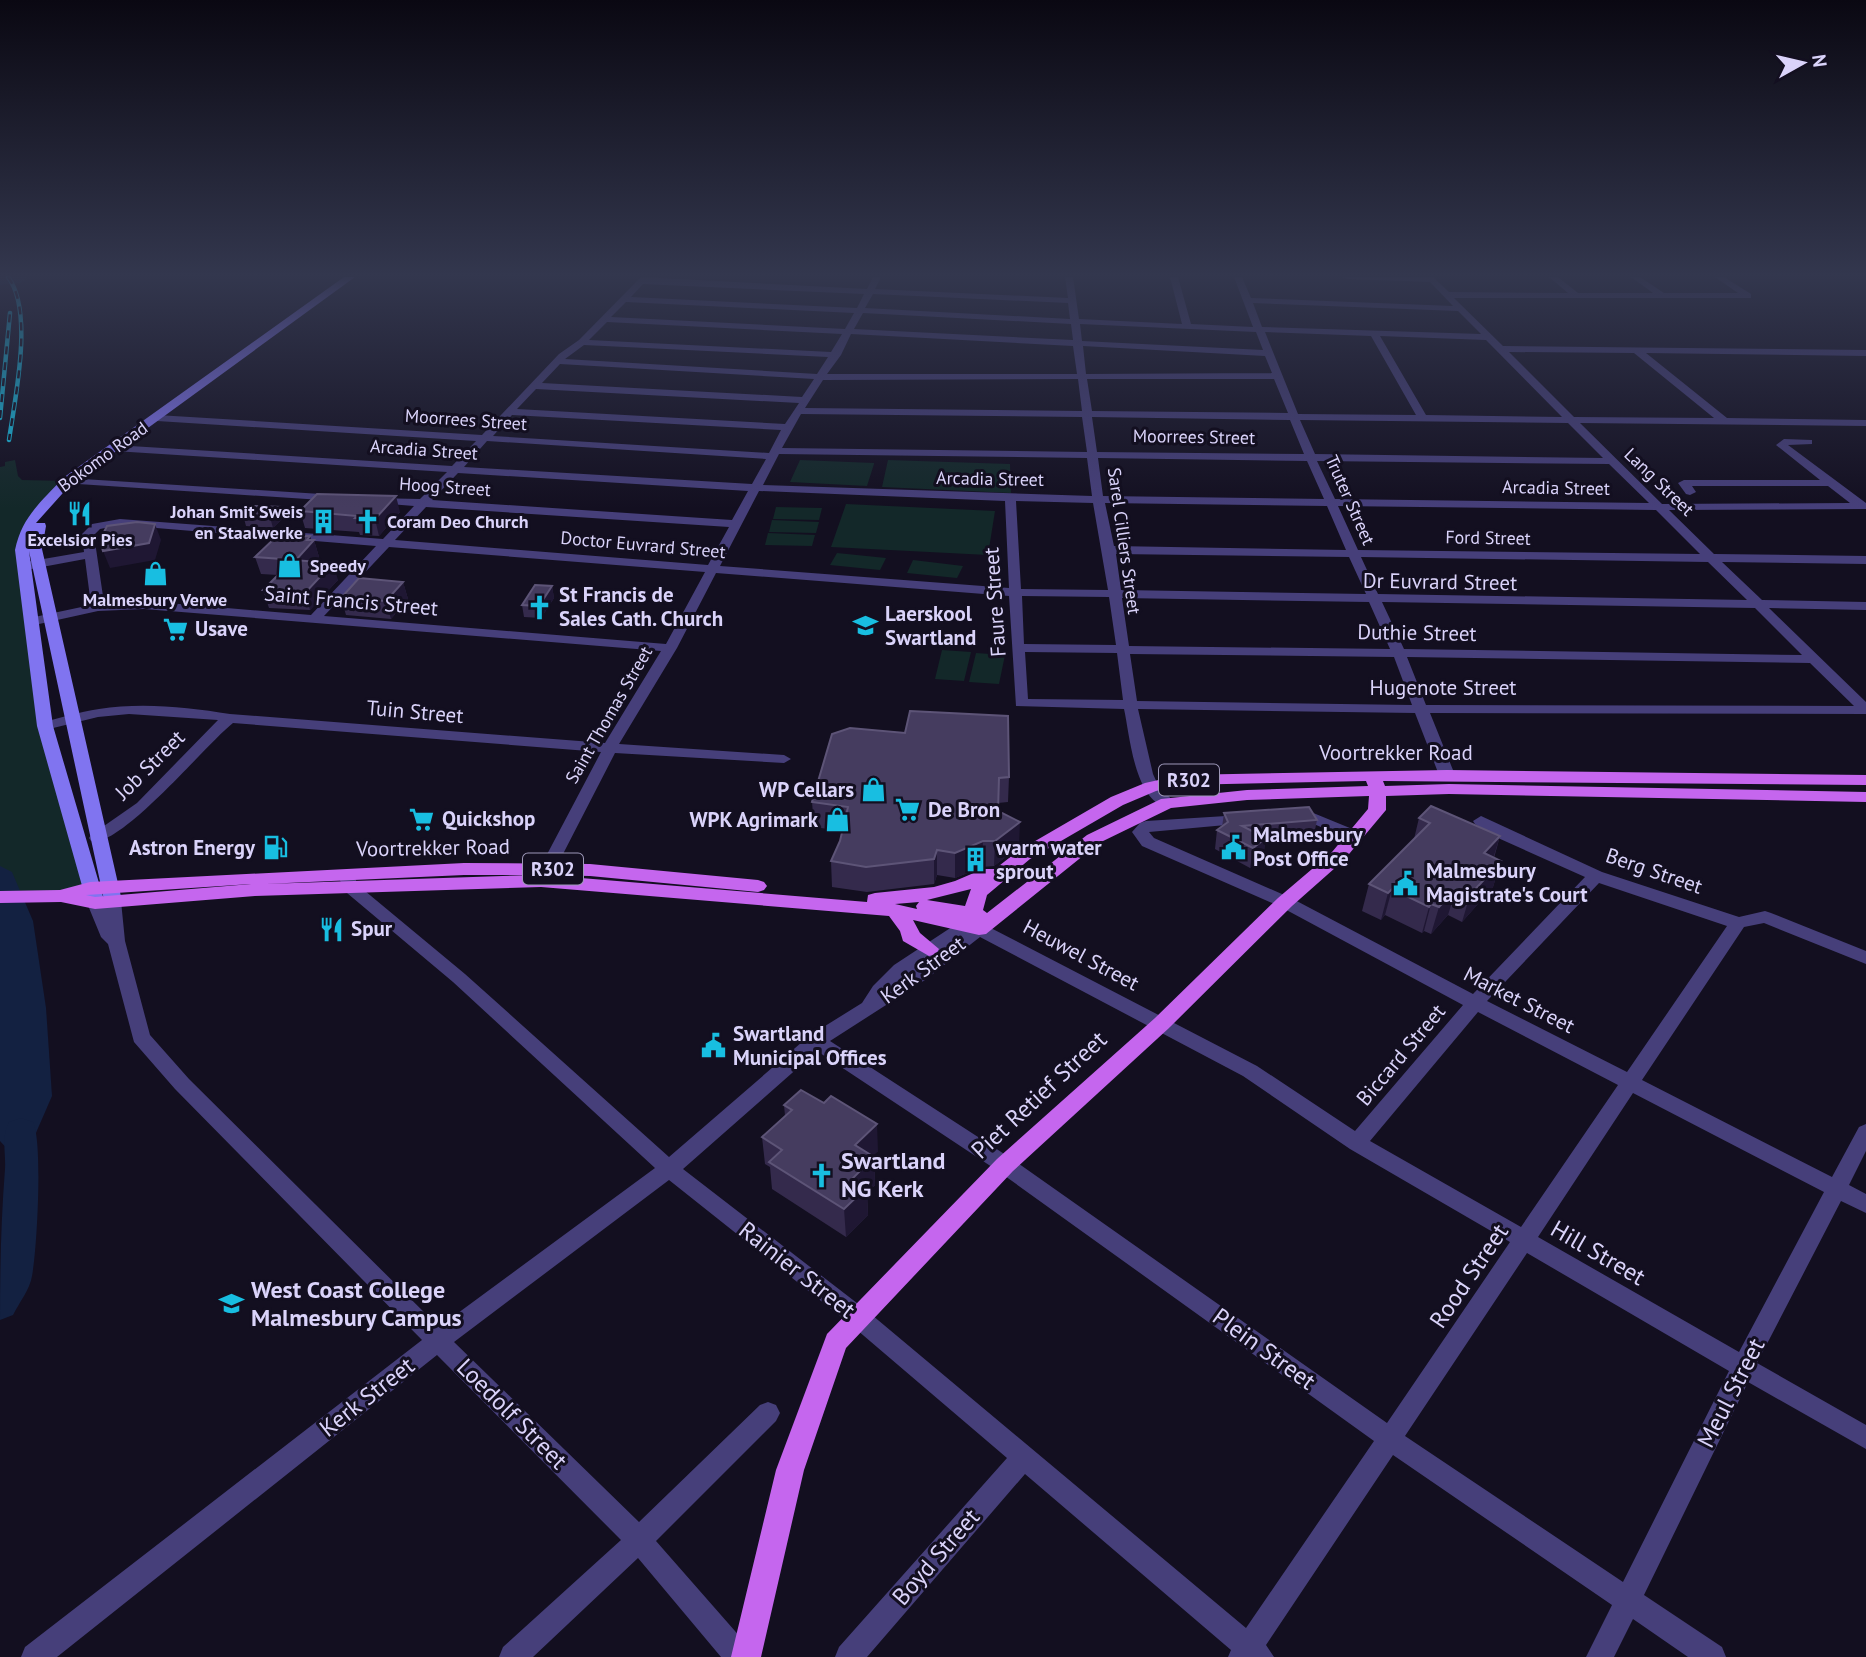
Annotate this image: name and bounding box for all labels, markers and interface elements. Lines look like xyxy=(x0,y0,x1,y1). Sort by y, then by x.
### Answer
north arrow xyxy=(1768,28,1838,98)
text: N xyxy=(1807,53,1833,68)
street label: Moorrees Street xyxy=(404,404,528,435)
street label: Bokomo Road xyxy=(53,416,152,497)
street label: Moorrees Street xyxy=(1133,424,1255,449)
street label: Arcadia Street xyxy=(369,434,479,465)
street label: Lang Street xyxy=(1620,443,1699,521)
street label: Truter Street xyxy=(1320,451,1380,548)
street label: Arcadia Street xyxy=(936,466,1044,491)
street label: Sarel Cilliers Street xyxy=(1103,466,1146,616)
street label: Hoog Street xyxy=(398,472,492,501)
street label: Arcadia Street xyxy=(1502,475,1610,500)
restaurant icon: Excelsior Pies xyxy=(66,499,94,527)
place label: Johan Smit Sweis en Staalwerke xyxy=(170,500,303,544)
building icon: Johan Smit Sweis en Staalwerke xyxy=(309,508,337,536)
church icon: Coram Deo Church xyxy=(353,508,381,536)
place label: Coram Deo Church xyxy=(387,510,529,533)
street label: Ford Street xyxy=(1445,525,1531,550)
street label: Doctor Euvrard Street xyxy=(560,526,727,563)
place label: Excelsior Pies xyxy=(27,528,133,551)
street label: Faure Street xyxy=(977,546,1012,658)
shop icon: Speedy xyxy=(276,552,304,580)
place label: Speedy xyxy=(310,554,366,577)
shop icon: Malmesbury Verwe xyxy=(141,559,169,587)
street label: Dr Euvrard Street xyxy=(1363,567,1517,596)
street label: Saint Francis Street xyxy=(263,579,439,622)
place label: St Francis de Sales Cath. Church xyxy=(559,581,723,632)
place label: Malmesbury Verwe xyxy=(83,588,227,611)
church icon: St Francis de Sales Cath. Church xyxy=(525,593,553,621)
place label: Laerskool Swartland xyxy=(885,600,976,651)
school or university icon: Laerskool Swartland xyxy=(851,612,879,640)
supermarket icon: Usave xyxy=(161,615,189,643)
place label: Usave xyxy=(195,615,248,642)
street label: Duthie Street xyxy=(1357,618,1477,647)
street label: Saint Thomas Street xyxy=(560,642,657,788)
street label: Hugenote Street xyxy=(1370,674,1516,701)
street label: Tuin Street xyxy=(365,694,465,729)
street label: Job Street xyxy=(108,724,190,806)
street label: Voortrekker Road xyxy=(1318,739,1473,766)
road number: R302 xyxy=(1159,764,1219,796)
place label: WP Cellars xyxy=(759,776,854,803)
shop icon: WP Cellars xyxy=(860,776,888,804)
supermarket icon: De Bron xyxy=(894,796,922,824)
place label: De Bron xyxy=(928,796,1000,823)
supermarket icon: Quickshop xyxy=(408,805,436,833)
place label: Quickshop xyxy=(442,805,535,832)
place label: WPK Agrimark xyxy=(689,806,819,833)
shop icon: WPK Agrimark xyxy=(824,806,852,834)
place label: Malmesbury Post Office xyxy=(1253,821,1364,872)
street label: Voortrekker Road xyxy=(355,833,510,862)
public building icon: Malmesbury Post Office xyxy=(1219,833,1247,861)
place label: Astron Energy xyxy=(129,834,256,861)
fuel station icon: Astron Energy xyxy=(261,834,289,862)
place label: warm water sprout xyxy=(995,834,1102,885)
street label: Berg Street xyxy=(1602,841,1706,900)
building icon: warm water sprout xyxy=(962,846,990,874)
road number: R302 xyxy=(523,854,583,884)
place label: Malmesbury Magistrate's Court xyxy=(1426,857,1588,908)
public building icon: Malmesbury Magistrate's Court xyxy=(1392,869,1420,897)
street label: Heuwel Street xyxy=(1019,913,1144,996)
restaurant icon: Spur xyxy=(317,915,345,943)
place label: Spur xyxy=(351,915,393,942)
street label: Kerk Street xyxy=(875,930,970,1009)
street label: Market Street xyxy=(1459,960,1579,1039)
street label: Biccard Street xyxy=(1350,998,1451,1111)
place label: Swartland Municipal Offices xyxy=(733,1020,887,1071)
street label: Piet Retief Street xyxy=(964,1024,1113,1165)
public building icon: Swartland Municipal Offices xyxy=(699,1032,727,1060)
place label: Swartland NG Kerk xyxy=(841,1145,945,1204)
church icon: Swartland NG Kerk xyxy=(807,1161,835,1189)
street label: Hill Street xyxy=(1545,1213,1651,1292)
street label: Rainier Street xyxy=(733,1214,862,1325)
street label: Rood Street xyxy=(1422,1218,1515,1334)
place label: West Coast College Malmesbury Campus xyxy=(251,1274,462,1333)
school or university icon: West Coast College Malmesbury Campus xyxy=(217,1290,245,1318)
street label: Plein Street xyxy=(1207,1301,1322,1396)
street label: Meul Street xyxy=(1690,1333,1771,1453)
street label: Kerk Street xyxy=(313,1350,420,1443)
street label: Loedolf Street xyxy=(450,1352,574,1476)
street label: Boyd Street xyxy=(885,1502,986,1612)

